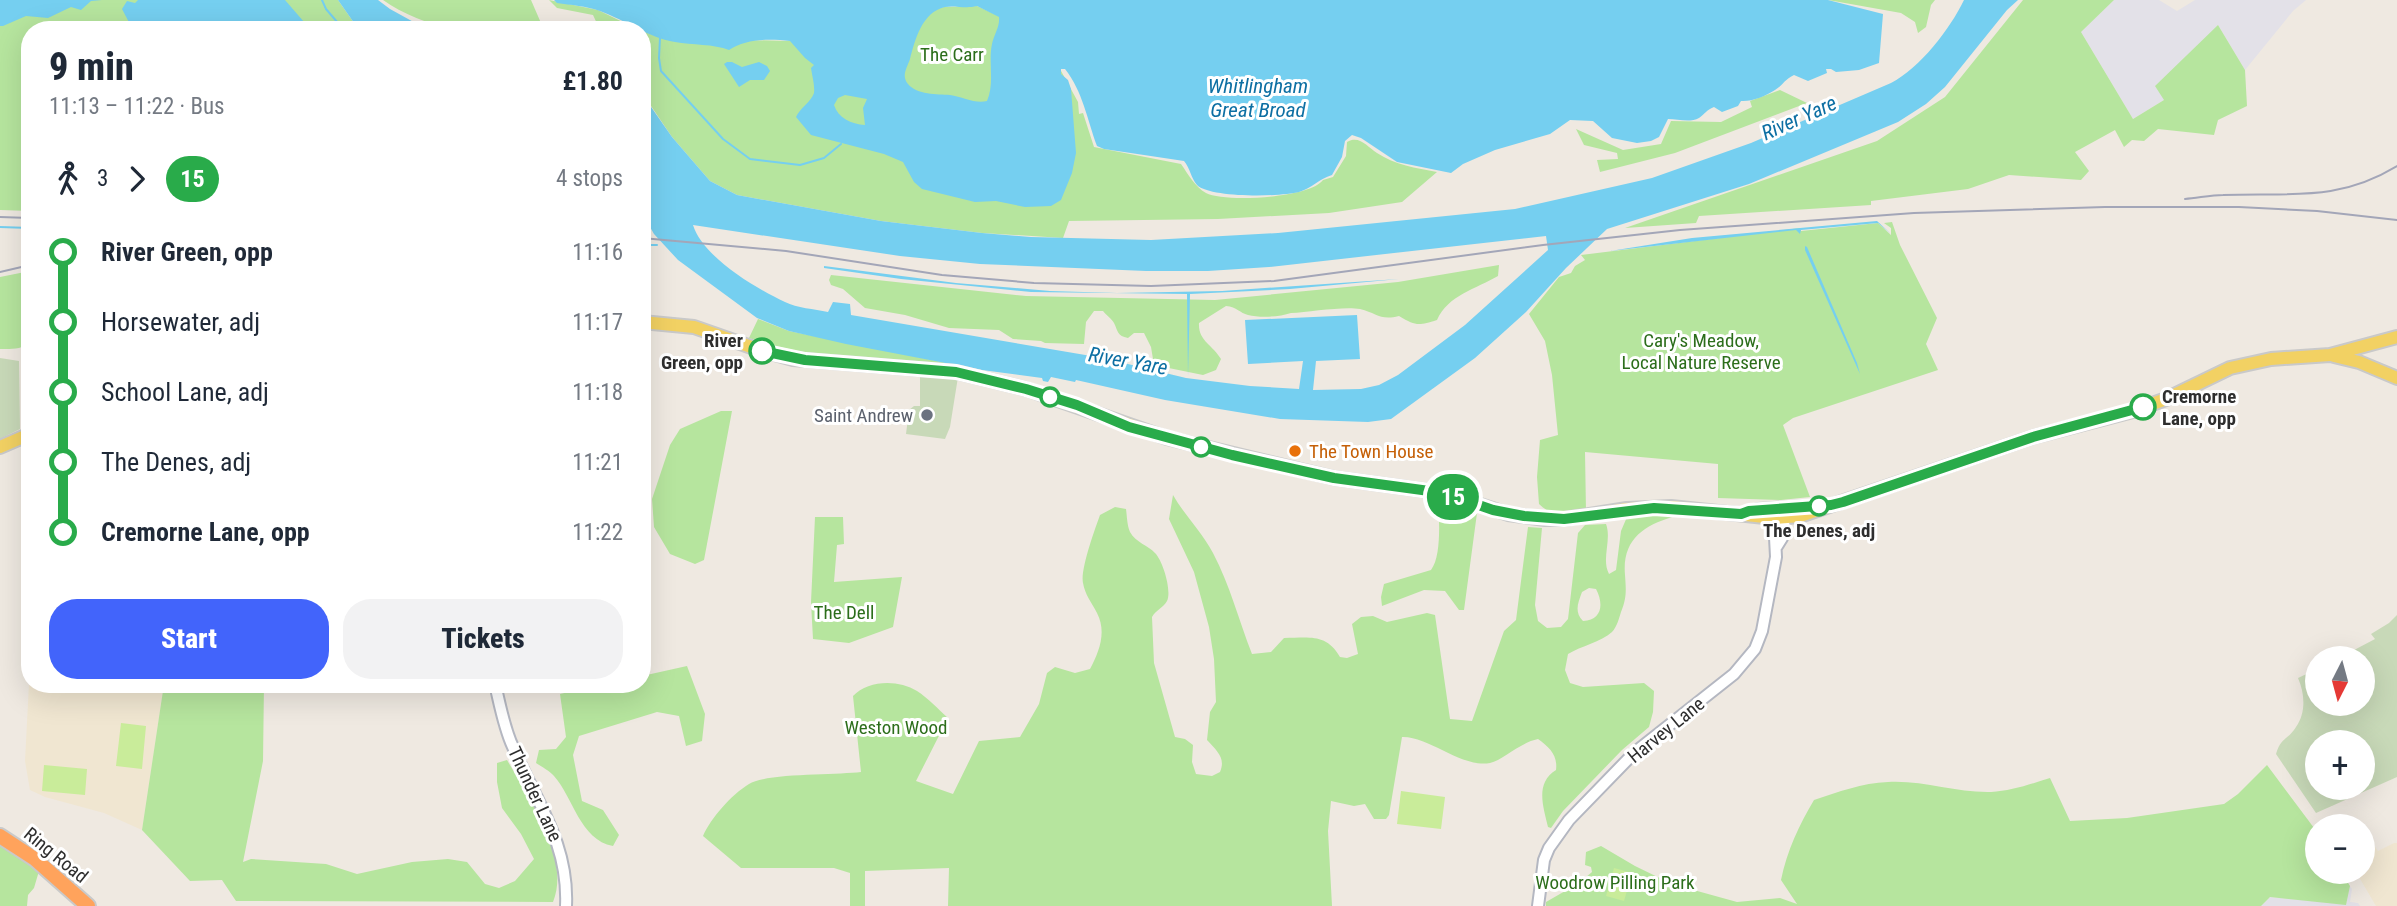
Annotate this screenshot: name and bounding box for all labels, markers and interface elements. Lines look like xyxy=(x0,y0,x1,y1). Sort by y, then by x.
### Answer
park label: The Carr xyxy=(920,43,984,66)
text: 9 min xyxy=(49,45,134,89)
text: £1.80 xyxy=(562,66,623,96)
water label: Whitlingham Great Broad xyxy=(1208,74,1308,122)
water label: River Yare xyxy=(1758,91,1840,145)
text: 11:13 – 11:22 · Bus xyxy=(49,93,225,120)
icon: walk xyxy=(49,160,87,198)
icon: forward xyxy=(118,160,156,198)
text: 3 xyxy=(97,165,108,192)
text: 15 xyxy=(180,165,205,193)
text: 4 stops xyxy=(556,165,623,192)
text: River Green, opp xyxy=(101,237,273,267)
text: 11:16 xyxy=(572,239,623,266)
text: Horsewater, adj xyxy=(101,307,260,337)
text: 11:17 xyxy=(572,309,623,336)
place label: River Green, opp xyxy=(661,329,743,374)
park label: Cary's Meadow, Local Nature Reserve xyxy=(1621,329,1781,374)
marker: River Green, opp xyxy=(749,338,775,364)
water label: River Yare xyxy=(1087,342,1169,380)
text: School Lane, adj xyxy=(101,377,269,407)
text: 11:18 xyxy=(572,379,623,406)
place label: Cremorne Lane, opp xyxy=(2162,385,2236,430)
unlabelled marker xyxy=(1040,387,1060,407)
marker: Cremorne Lane, opp xyxy=(2130,394,2156,420)
place label: Saint Andrew xyxy=(814,404,913,427)
marker: Saint Andrew xyxy=(919,407,935,423)
unlabelled marker xyxy=(1191,437,1211,457)
place label: The Town House xyxy=(1309,440,1434,463)
marker: The Town House xyxy=(1287,443,1303,459)
text: The Denes, adj xyxy=(101,447,251,477)
text: 11:21 xyxy=(572,449,623,476)
line badge: 15 xyxy=(1422,474,1484,520)
text: 15 xyxy=(1441,483,1465,511)
marker: The Denes, adj xyxy=(1809,496,1829,516)
text: Cremorne Lane, opp xyxy=(101,517,310,547)
text: 11:22 xyxy=(572,519,623,546)
place label: The Denes, adj xyxy=(1763,519,1875,542)
button: Start xyxy=(49,599,329,679)
button: Tickets xyxy=(343,599,623,679)
park label: The Dell xyxy=(814,601,874,624)
north arrow xyxy=(2305,646,2375,716)
map controls xyxy=(2305,646,2375,884)
street label: Harvey Lane xyxy=(1623,692,1709,768)
park label: Weston Wood xyxy=(845,716,947,739)
button: + xyxy=(2305,730,2375,800)
street label: Thunder Lane xyxy=(503,743,567,845)
button: − xyxy=(2305,814,2375,884)
street label: Ring Road xyxy=(19,822,93,888)
park label: Woodrow Pilling Park xyxy=(1535,871,1695,894)

